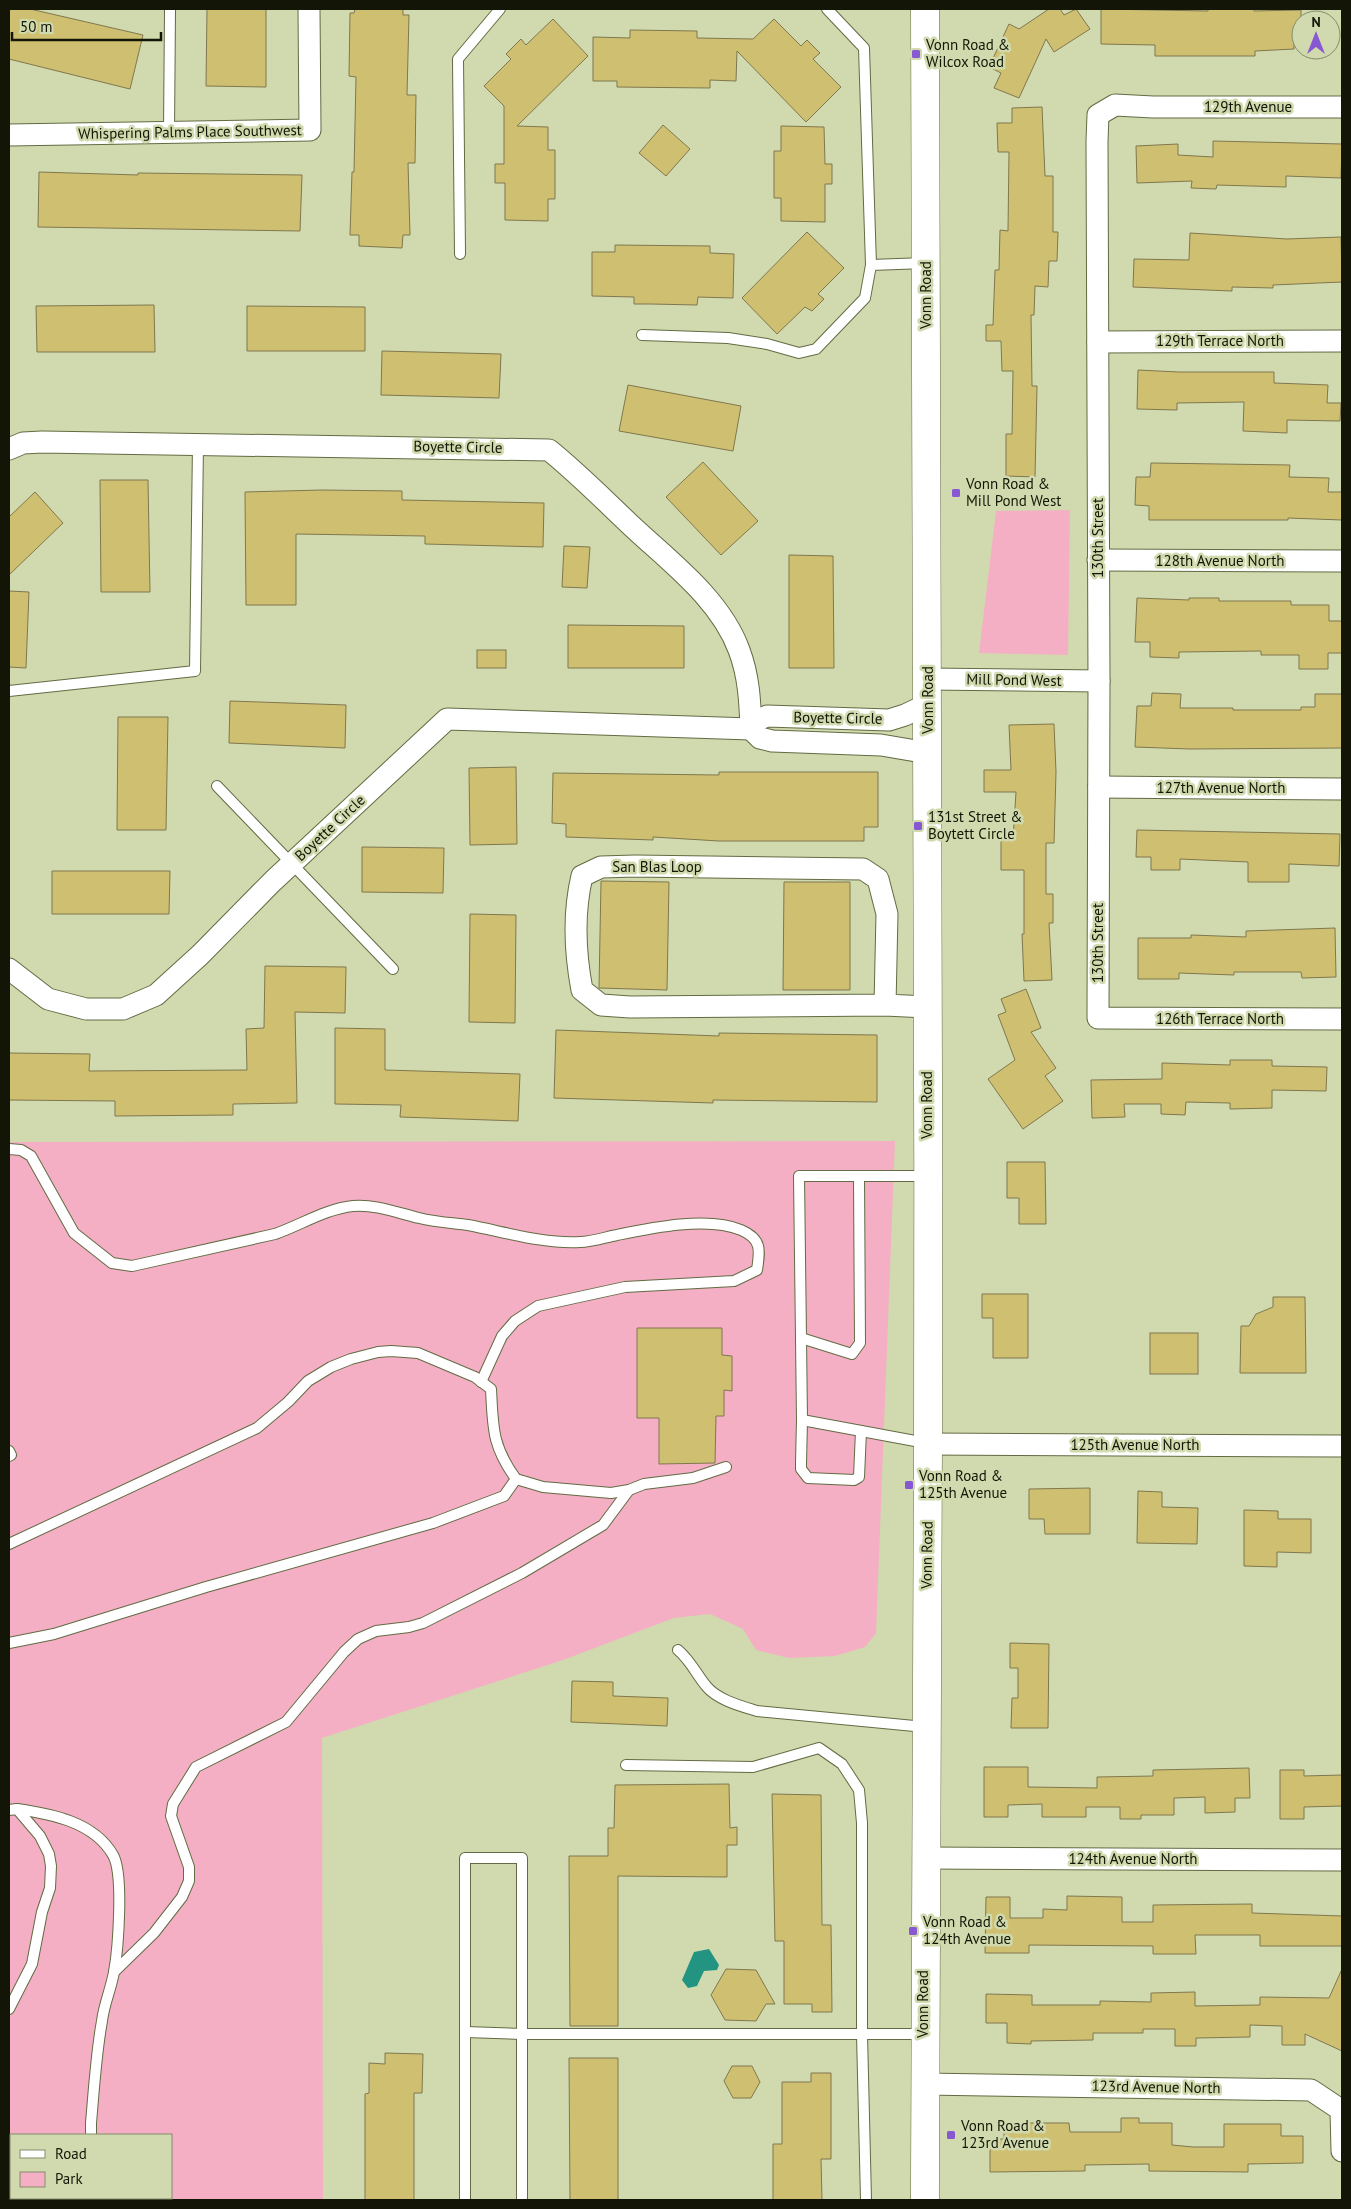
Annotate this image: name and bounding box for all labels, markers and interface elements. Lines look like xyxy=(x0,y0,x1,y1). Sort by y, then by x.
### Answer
scale bar xyxy=(12,10,161,42)
north arrow xyxy=(1291,10,1341,60)
text: N xyxy=(1311,13,1321,31)
text: 50 m xyxy=(20,17,53,36)
place label: Vonn Road & Wilcox Road xyxy=(925,35,1010,71)
marker: Vonn Road & Wilcox Road xyxy=(910,48,922,60)
street label: 129th Avenue xyxy=(1204,97,1292,116)
street label: Whispering Palms Place Southwest xyxy=(78,120,302,143)
street label: Vonn Road xyxy=(916,261,935,330)
street label: 129th Terrace North xyxy=(1156,331,1284,350)
street label: Boyette Circle xyxy=(413,436,503,457)
place label: Vonn Road & Mill Pond West xyxy=(965,474,1061,510)
marker: Vonn Road & Mill Pond West xyxy=(950,487,962,499)
street label: 130th Street xyxy=(1088,498,1107,578)
street label: 128th Avenue North xyxy=(1155,551,1285,570)
street label: Vonn Road xyxy=(918,666,937,735)
street label: Mill Pond West xyxy=(966,669,1062,690)
street label: Boyette Circle xyxy=(793,707,883,728)
street label: 127th Avenue North xyxy=(1157,778,1285,797)
street label: Boyette Circle xyxy=(291,790,369,865)
place label: 131st Street & Boytett Circle xyxy=(928,807,1022,843)
marker: 131st Street & Boytett Circle xyxy=(912,820,924,832)
street label: San Blas Loop xyxy=(612,857,702,876)
street label: 130th Street xyxy=(1088,903,1107,983)
street label: 126th Terrace North xyxy=(1156,1009,1284,1028)
street label: Vonn Road xyxy=(917,1071,936,1140)
street label: 125th Avenue North xyxy=(1070,1435,1200,1454)
place label: Vonn Road & 125th Avenue xyxy=(918,1466,1007,1502)
marker: Vonn Road & 125th Avenue xyxy=(903,1479,915,1491)
street label: Vonn Road xyxy=(916,1521,937,1590)
street label: 124th Avenue North xyxy=(1068,1849,1198,1868)
place label: Vonn Road & 124th Avenue xyxy=(922,1912,1011,1948)
marker: Vonn Road & 124th Avenue xyxy=(907,1925,919,1937)
street label: Vonn Road xyxy=(913,1970,932,2039)
street label: 123rd Avenue North xyxy=(1091,2076,1221,2097)
place label: Vonn Road & 123rd Avenue xyxy=(960,2116,1049,2152)
marker: Vonn Road & 123rd Avenue xyxy=(945,2129,957,2141)
legend xyxy=(10,2134,172,2199)
text: Road xyxy=(55,2144,87,2163)
text: Park xyxy=(55,2169,83,2188)

